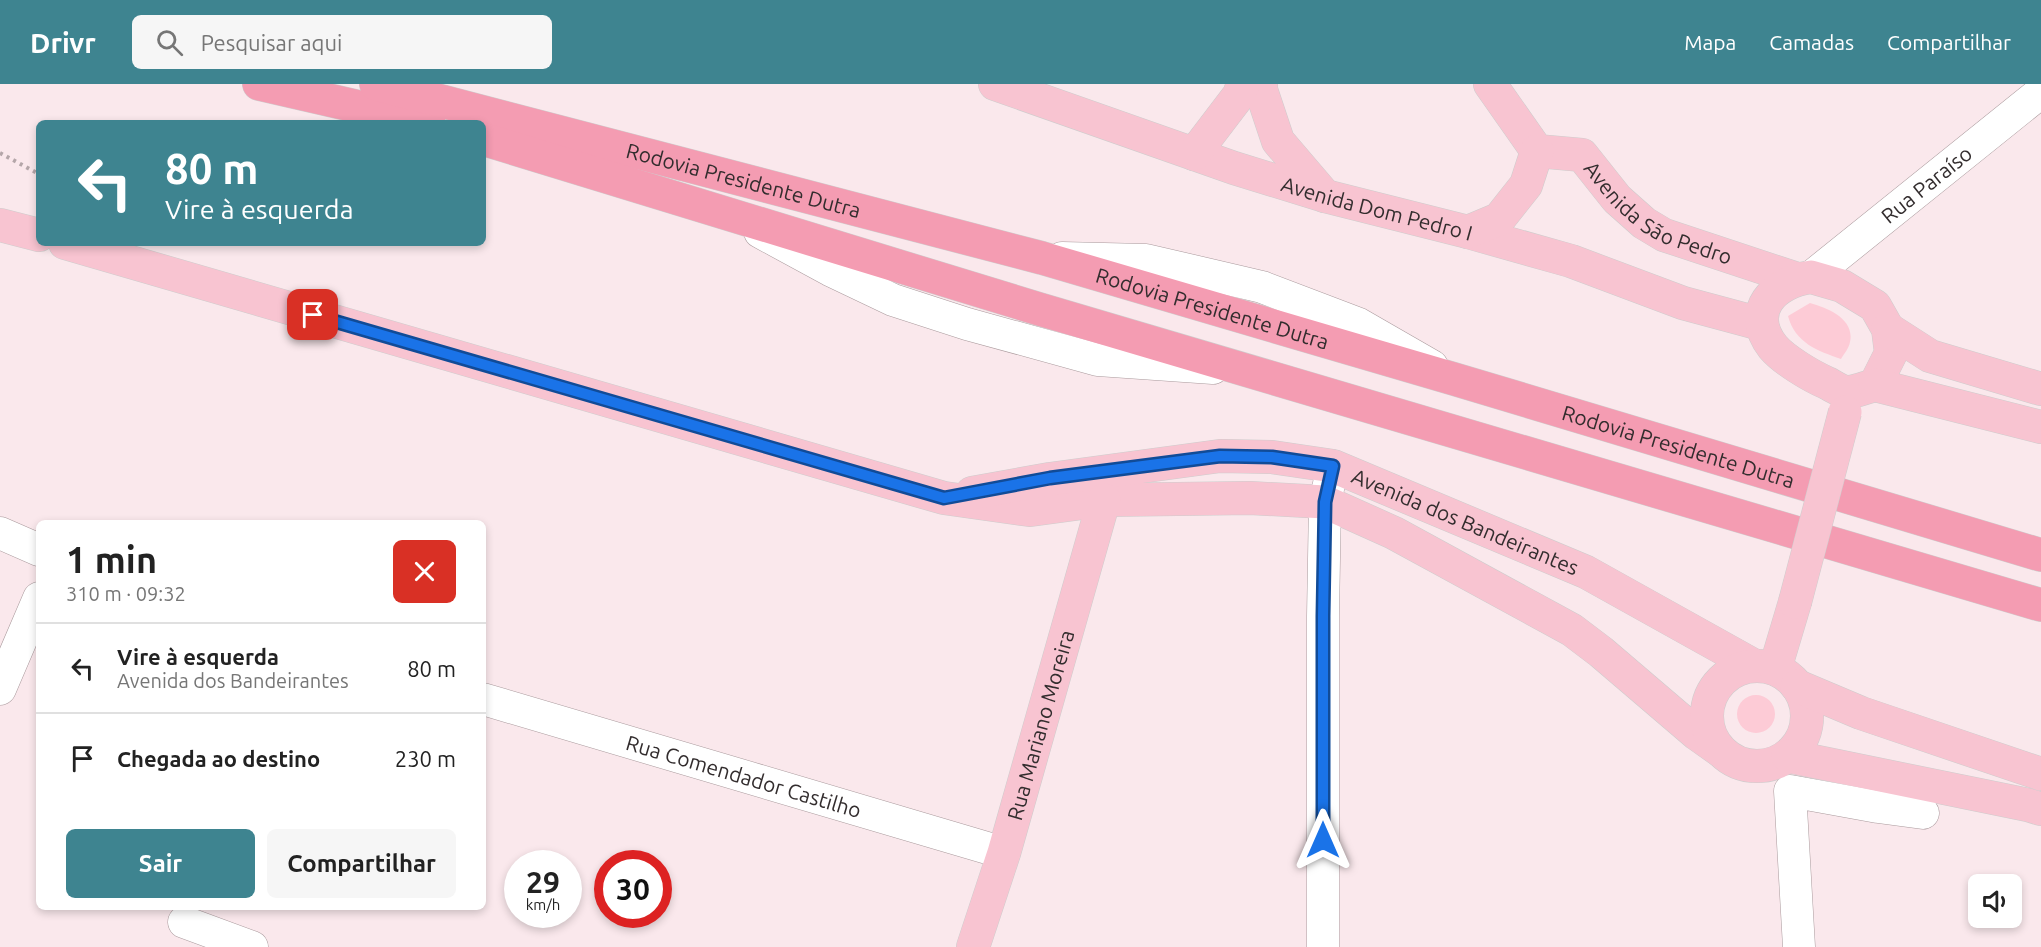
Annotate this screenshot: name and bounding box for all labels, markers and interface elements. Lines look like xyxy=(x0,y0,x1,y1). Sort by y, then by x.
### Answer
search box xyxy=(132,15,552,69)
icon: search xyxy=(153,26,186,59)
text: Drivr xyxy=(30,27,96,58)
text: Pesquisar aqui xyxy=(201,30,342,55)
text: Mapa xyxy=(1684,30,1736,54)
text: Camadas xyxy=(1769,30,1854,54)
text: Compartilhar xyxy=(1887,30,2011,54)
street label: Rodovia Presidente Dutra xyxy=(624,138,864,222)
street label: Rua Paraíso xyxy=(1876,141,1976,228)
icon: left xyxy=(66,144,144,222)
text: 80 m xyxy=(165,145,259,192)
street label: Avenida São Pedro xyxy=(1580,156,1735,269)
street label: Avenida Dom Pedro I xyxy=(1279,171,1475,245)
text: Vire à esquerda xyxy=(165,194,354,224)
street label: Rodovia Presidente Dutra xyxy=(1093,263,1332,354)
pin xyxy=(287,289,338,340)
icon: arrive xyxy=(296,298,329,331)
street label: Rodovia Presidente Dutra xyxy=(1559,400,1798,492)
street label: Avenida dos Bandeirantes xyxy=(1348,463,1582,580)
text: 1 min xyxy=(66,539,157,580)
button: close xyxy=(393,540,456,603)
text: 310 m · 09:32 xyxy=(66,582,186,605)
street label: Rua Mariano Moreira xyxy=(1002,627,1079,823)
text: Vire à esquerda xyxy=(117,644,279,669)
icon: left xyxy=(66,652,99,685)
text: 80 m xyxy=(407,656,456,681)
text: Avenida dos Bandeirantes xyxy=(117,669,349,692)
street label: Rua Comendador Castilho xyxy=(623,730,864,822)
icon: arrive xyxy=(66,742,99,775)
text: Chegada ao destino xyxy=(117,746,320,771)
text: 230 m xyxy=(395,746,456,771)
position arrow xyxy=(1291,808,1355,872)
button: Sair xyxy=(66,829,255,898)
button: Compartilhar xyxy=(267,829,456,898)
speed limit sign: 30 xyxy=(594,850,672,928)
text: 29 xyxy=(526,865,560,899)
map controls xyxy=(1968,874,2022,928)
button: sound xyxy=(1968,874,2022,928)
text: km/h xyxy=(526,896,560,913)

